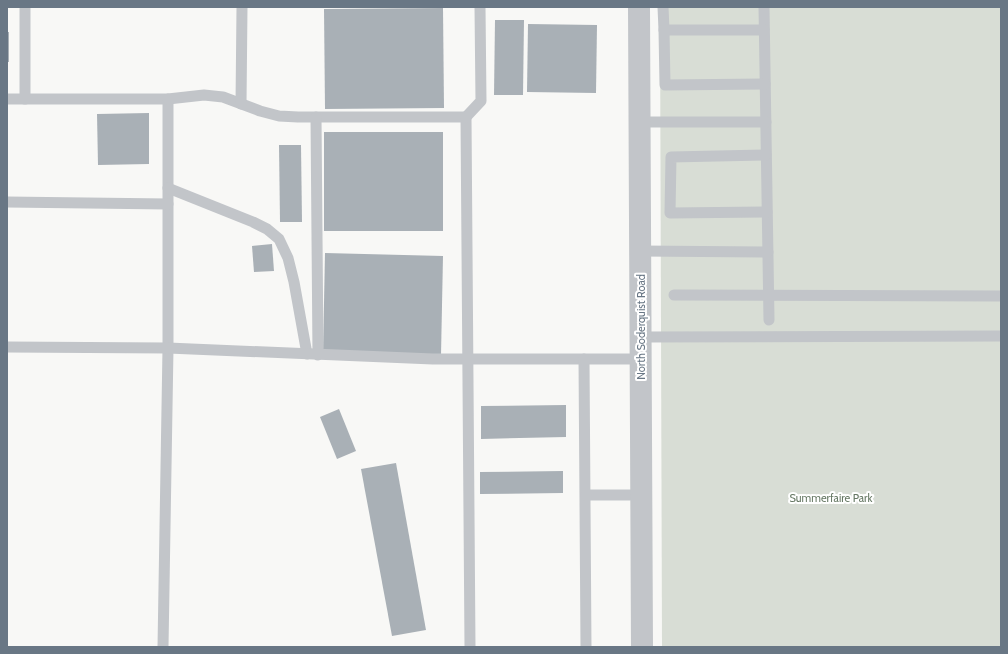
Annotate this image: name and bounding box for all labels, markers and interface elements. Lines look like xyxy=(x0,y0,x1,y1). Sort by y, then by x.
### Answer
street label: North Soderquist Road xyxy=(634,274,648,380)
park label: Summerfaire Park xyxy=(790,491,873,505)

